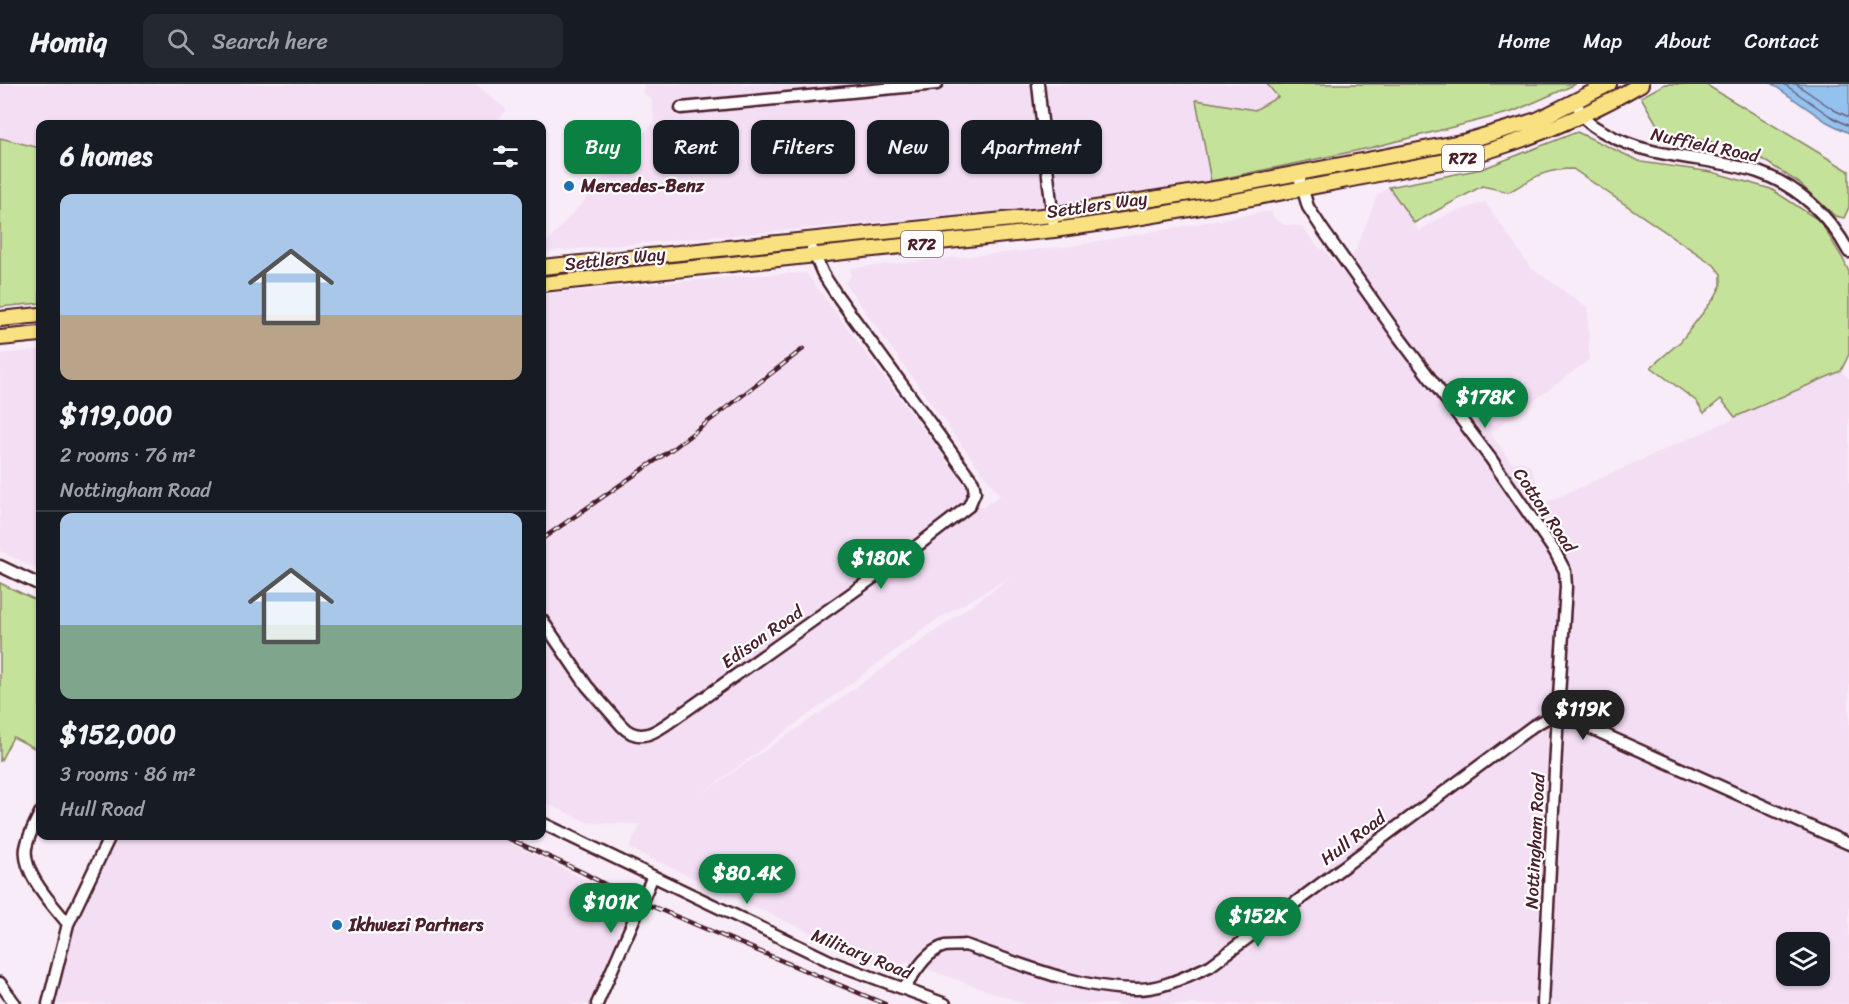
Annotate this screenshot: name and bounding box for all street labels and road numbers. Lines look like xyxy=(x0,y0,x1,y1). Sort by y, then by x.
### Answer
street label: Nuffield Road xyxy=(1648,118,1764,172)
road number: R72 xyxy=(1442,145,1484,171)
street label: Settlers Way xyxy=(1045,182,1150,228)
road number: R72 xyxy=(901,231,943,257)
street label: Settlers Way xyxy=(563,238,668,280)
street label: Cotton Road xyxy=(1505,461,1586,560)
street label: Edison Road xyxy=(714,596,811,677)
street label: Nottingham Road xyxy=(1515,771,1555,910)
street label: Hull Road xyxy=(1313,801,1394,874)
street label: Military Road xyxy=(807,919,919,989)

